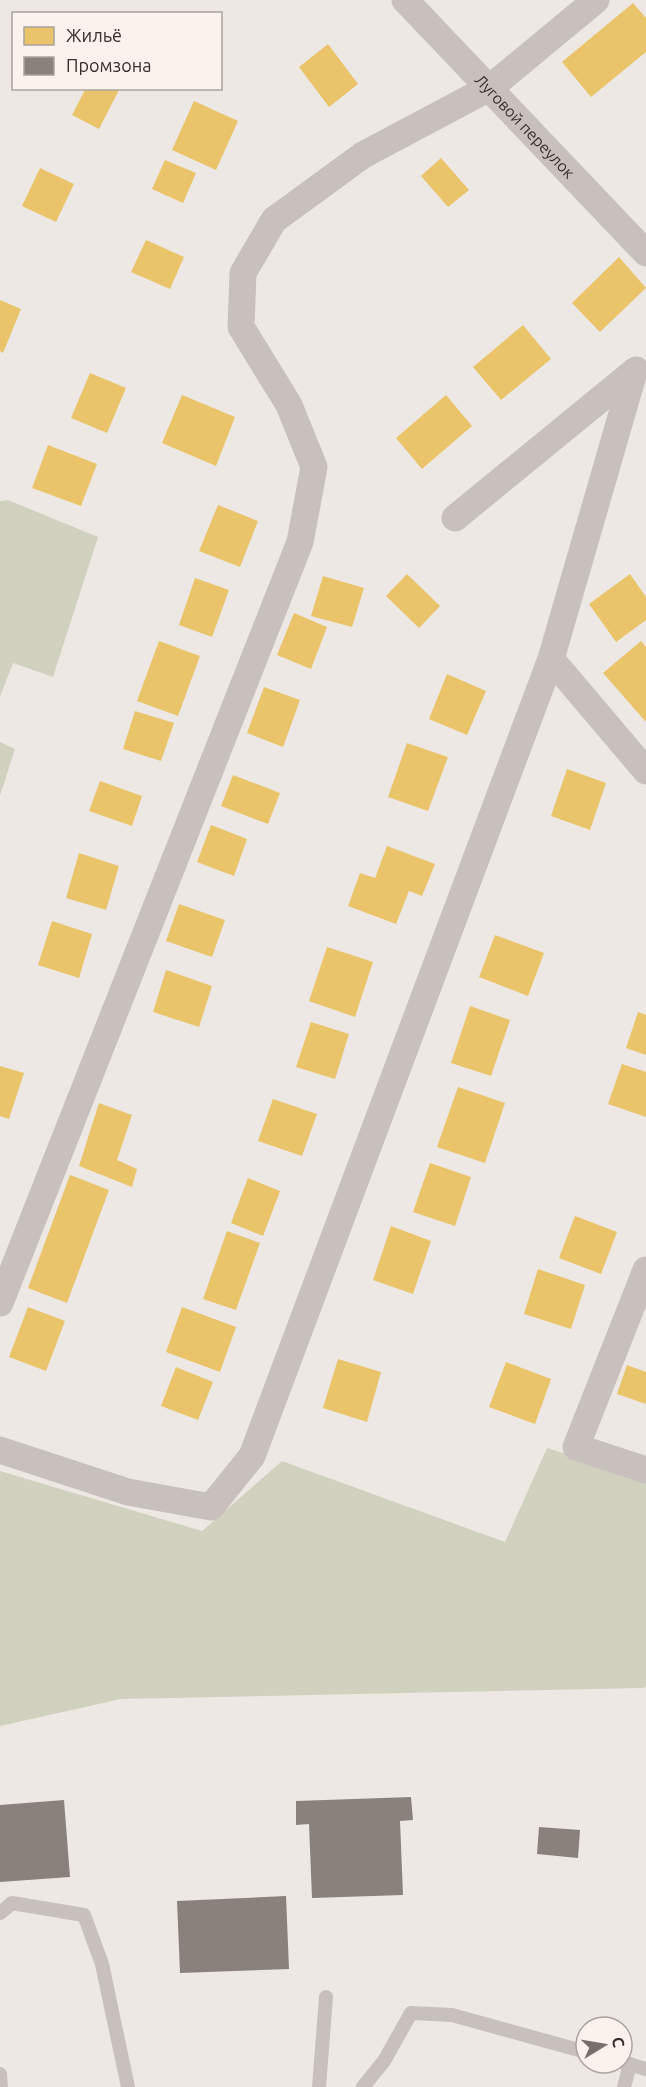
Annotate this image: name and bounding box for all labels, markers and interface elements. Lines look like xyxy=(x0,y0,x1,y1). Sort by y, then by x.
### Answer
legend xyxy=(12,12,222,90)
text: Жильё xyxy=(66,25,122,45)
text: Промзона xyxy=(66,55,151,75)
street label: Луговой переулок xyxy=(471,70,579,182)
north arrow xyxy=(574,2015,634,2075)
text: С xyxy=(609,2035,629,2049)

